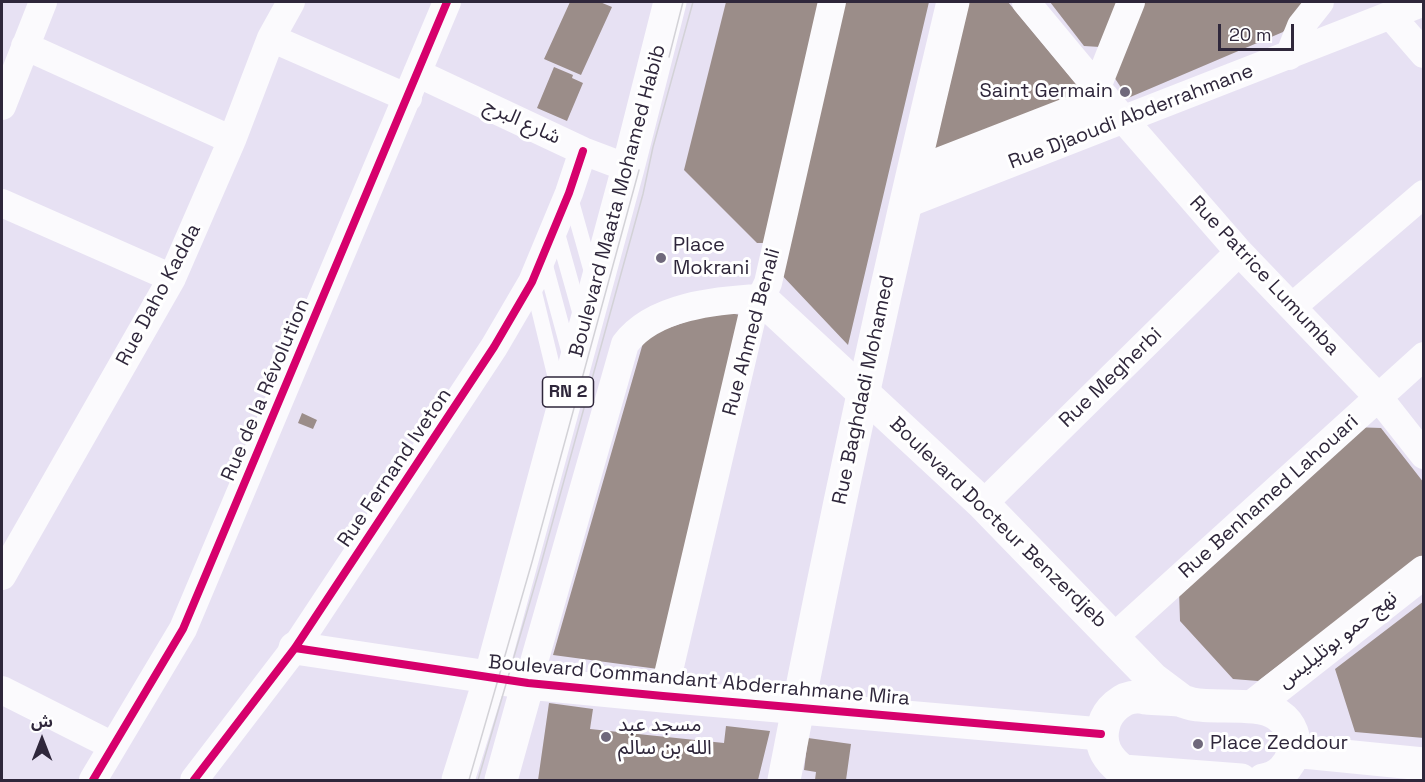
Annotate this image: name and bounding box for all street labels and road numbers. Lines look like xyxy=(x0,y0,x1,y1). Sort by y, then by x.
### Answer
street label: Boulevard Maata Mohamed Habib xyxy=(565,42,671,360)
street label: Rue Djaoudi Abderrahmane xyxy=(1005,59,1257,175)
street label: شارع البرج xyxy=(480,94,564,150)
street label: Rue Patrice Lumumba xyxy=(1184,191,1344,361)
street label: Rue Daho Kadda xyxy=(112,220,206,370)
street label: Rue Ahmed Benali xyxy=(718,246,786,418)
street label: Rue Baghdadi Mohamed xyxy=(828,273,900,507)
street label: Rue de la Révolution xyxy=(217,295,315,485)
street label: Rue Megherbi xyxy=(1055,323,1167,433)
road number: RN 2 xyxy=(542,377,594,407)
street label: Rue Fernand Iveton xyxy=(333,384,457,552)
street label: Rue Benhamed Lahouari xyxy=(1174,410,1364,584)
street label: Boulevard Docteur Benzerdjeb xyxy=(884,413,1112,633)
street label: نهج حمو بوتليليس xyxy=(1274,586,1402,694)
street label: Boulevard Commandant Abderrahmane Mira xyxy=(487,651,911,711)

